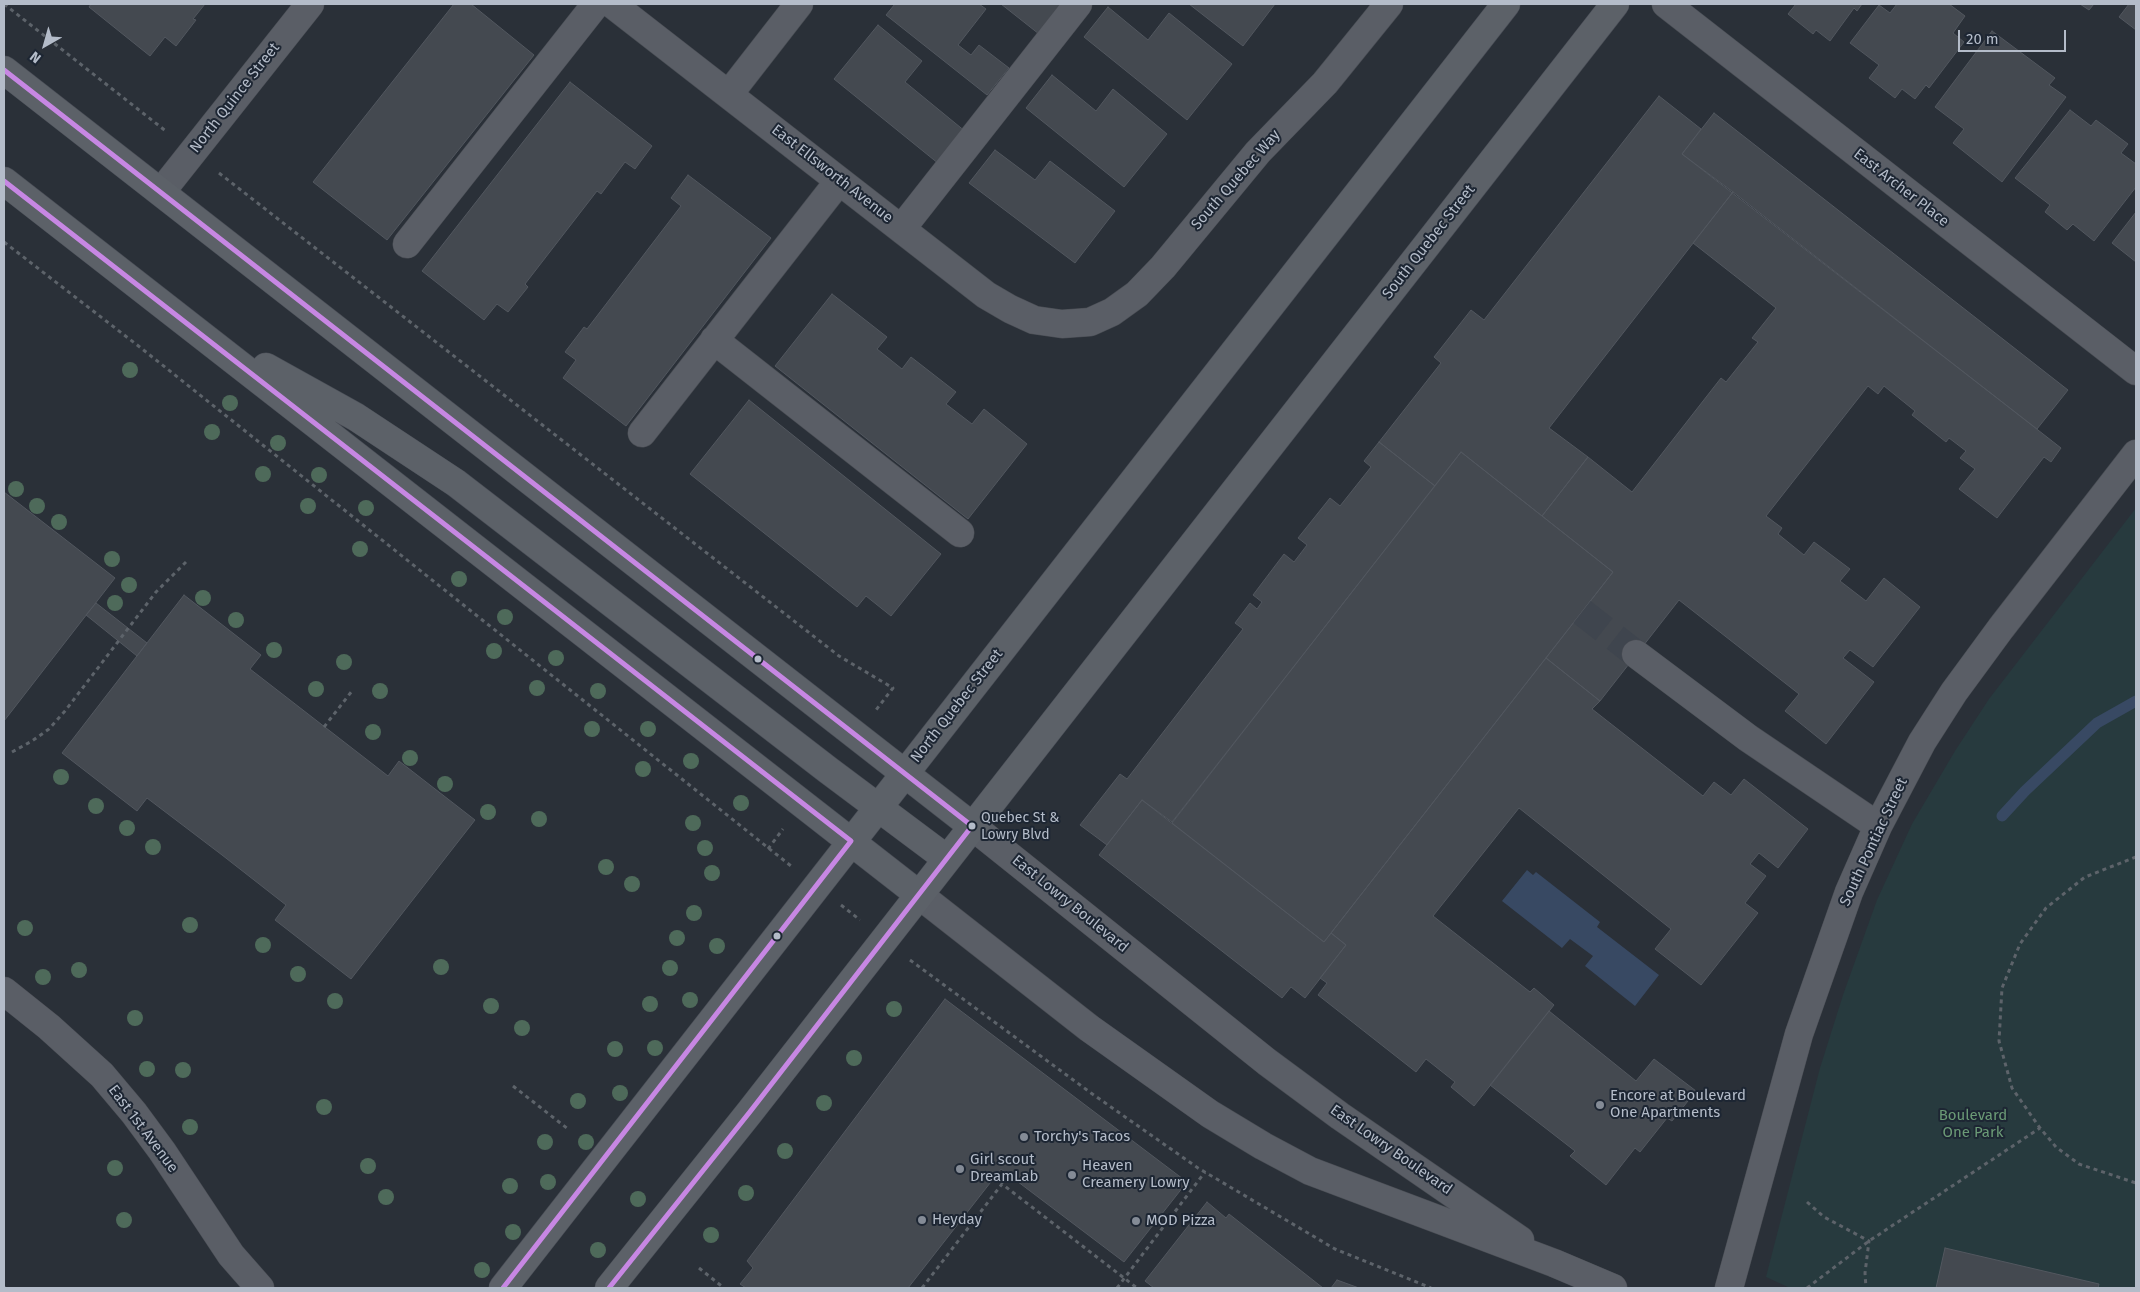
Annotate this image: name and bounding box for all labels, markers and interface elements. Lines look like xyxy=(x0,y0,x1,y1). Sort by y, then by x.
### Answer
north arrow xyxy=(20,20,70,70)
scale bar xyxy=(1960,20,2068,52)
text: 20 m xyxy=(1966,30,1999,48)
street label: North Quince Street xyxy=(186,39,284,157)
text: N xyxy=(27,48,44,67)
street label: East Ellsworth Avenue xyxy=(768,121,896,227)
street label: South Quebec Way xyxy=(1188,126,1284,234)
street label: East Archer Place xyxy=(1850,145,1952,231)
street label: South Quebec Street xyxy=(1379,181,1479,303)
street label: North Quebec Street xyxy=(907,646,1007,766)
unlabelled marker xyxy=(753,654,763,664)
street label: South Pontiac Street xyxy=(1836,775,1912,909)
place label: Quebec St & Lowry Blvd xyxy=(981,810,1059,842)
marker: Quebec St & Lowry Blvd xyxy=(967,821,977,831)
street label: East Lowry Boulevard xyxy=(1008,851,1132,957)
unlabelled marker xyxy=(772,931,782,941)
street label: East 1st Avenue xyxy=(104,1082,182,1176)
place label: Encore at Boulevard One Apartments xyxy=(1610,1087,1746,1122)
marker: Encore at Boulevard One Apartments xyxy=(1594,1099,1606,1111)
street label: East Lowry Boulevard xyxy=(1327,1101,1455,1199)
park label: Boulevard One Park xyxy=(1939,1107,2007,1142)
place label: Torchy's Tacos xyxy=(1034,1128,1130,1146)
marker: Torchy's Tacos xyxy=(1018,1131,1030,1143)
place label: Girl scout DreamLab xyxy=(970,1151,1038,1186)
place label: Heaven Creamery Lowry xyxy=(1082,1157,1190,1192)
marker: Girl scout DreamLab xyxy=(954,1163,966,1175)
marker: Heaven Creamery Lowry xyxy=(1066,1169,1078,1181)
place label: Heyday xyxy=(932,1211,982,1229)
place label: MOD Pizza xyxy=(1146,1212,1216,1230)
marker: Heyday xyxy=(916,1214,928,1226)
marker: MOD Pizza xyxy=(1130,1215,1142,1227)

